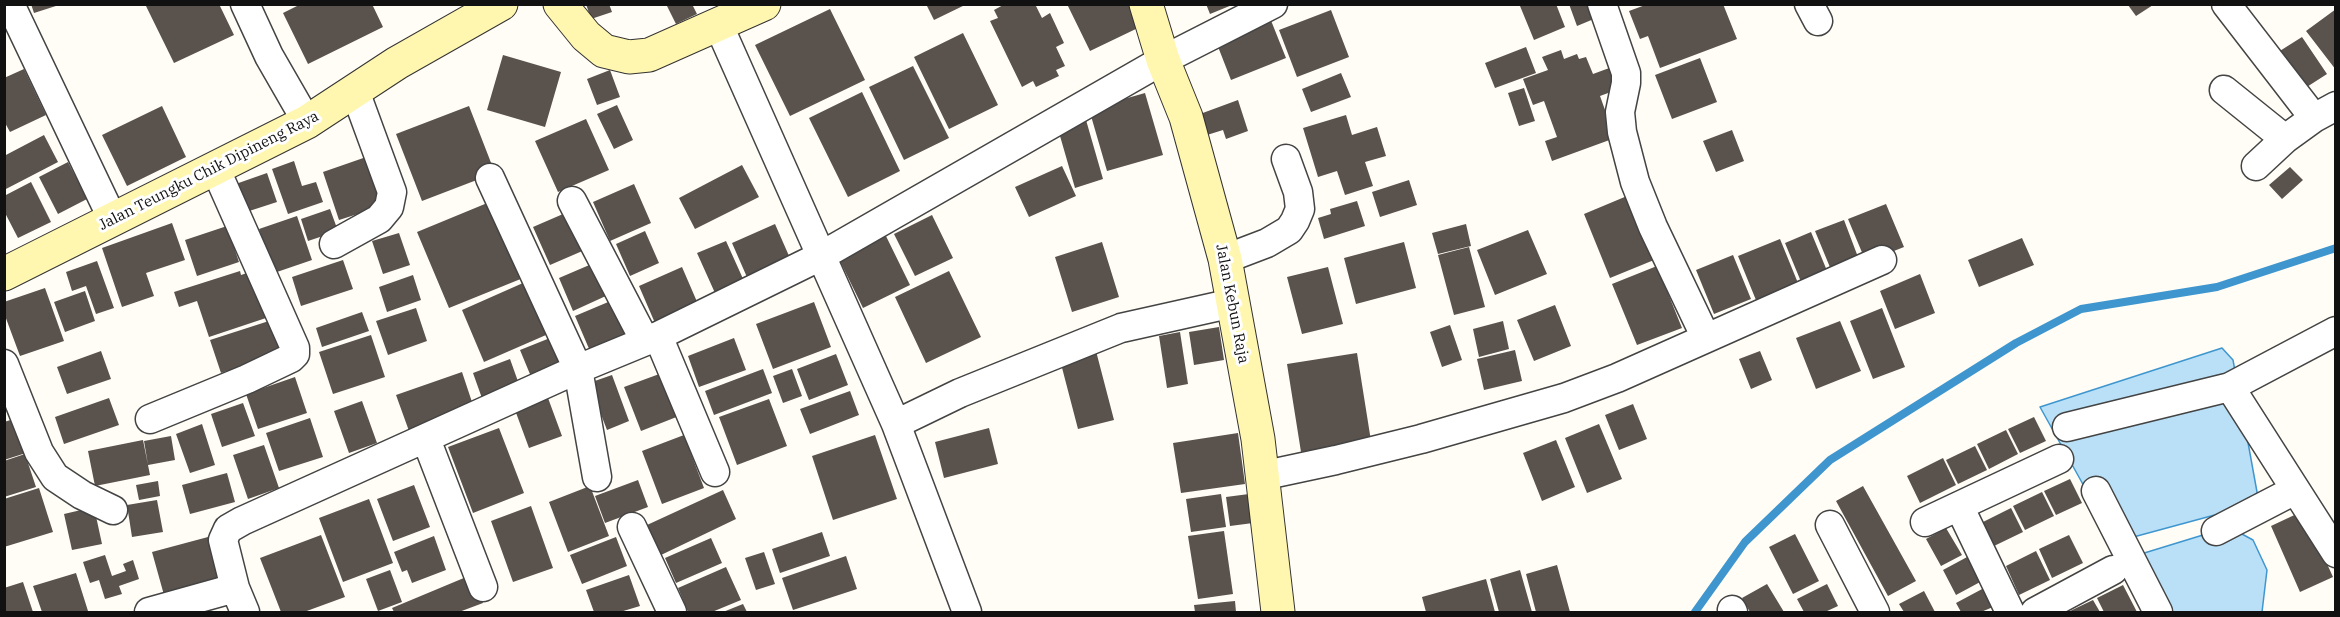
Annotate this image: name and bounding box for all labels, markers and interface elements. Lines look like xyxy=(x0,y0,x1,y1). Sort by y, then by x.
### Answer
street label: Jalan Teungku Chik Dipineng Raya xyxy=(96,107,322,235)
street label: Jalan Kebun Raja xyxy=(1212,243,1252,365)

